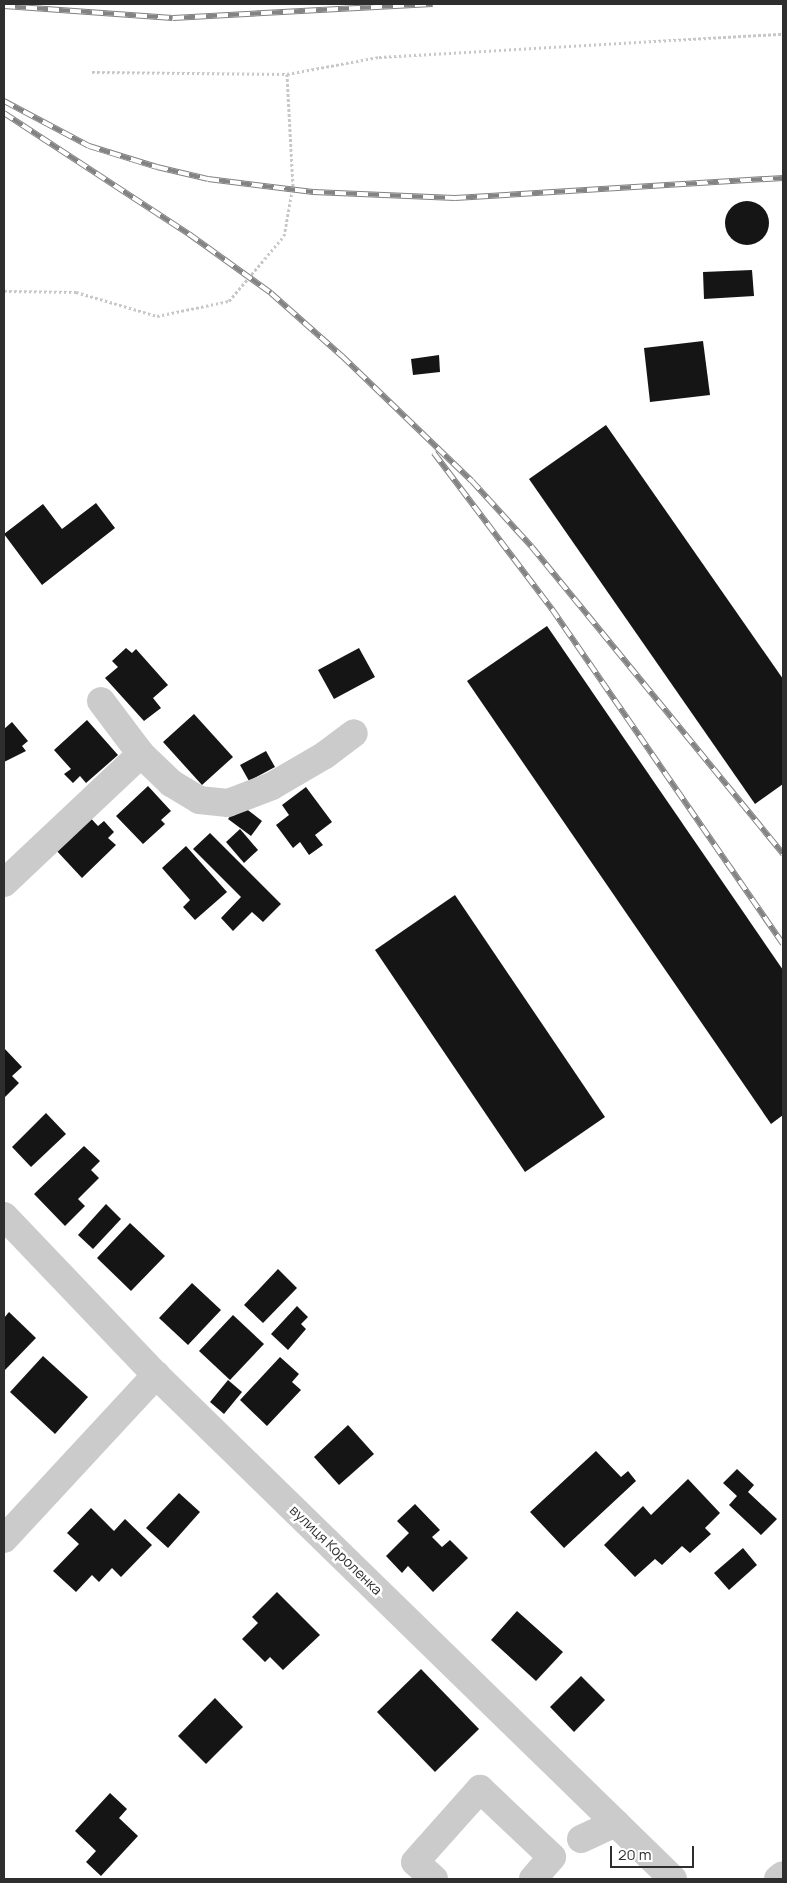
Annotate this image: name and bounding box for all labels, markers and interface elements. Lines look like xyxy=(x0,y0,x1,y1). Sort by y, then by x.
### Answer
street label: вулиця Короленка xyxy=(286,1502,386,1598)
scale bar xyxy=(612,1836,696,1868)
text: 20 m xyxy=(618,1844,651,1865)

